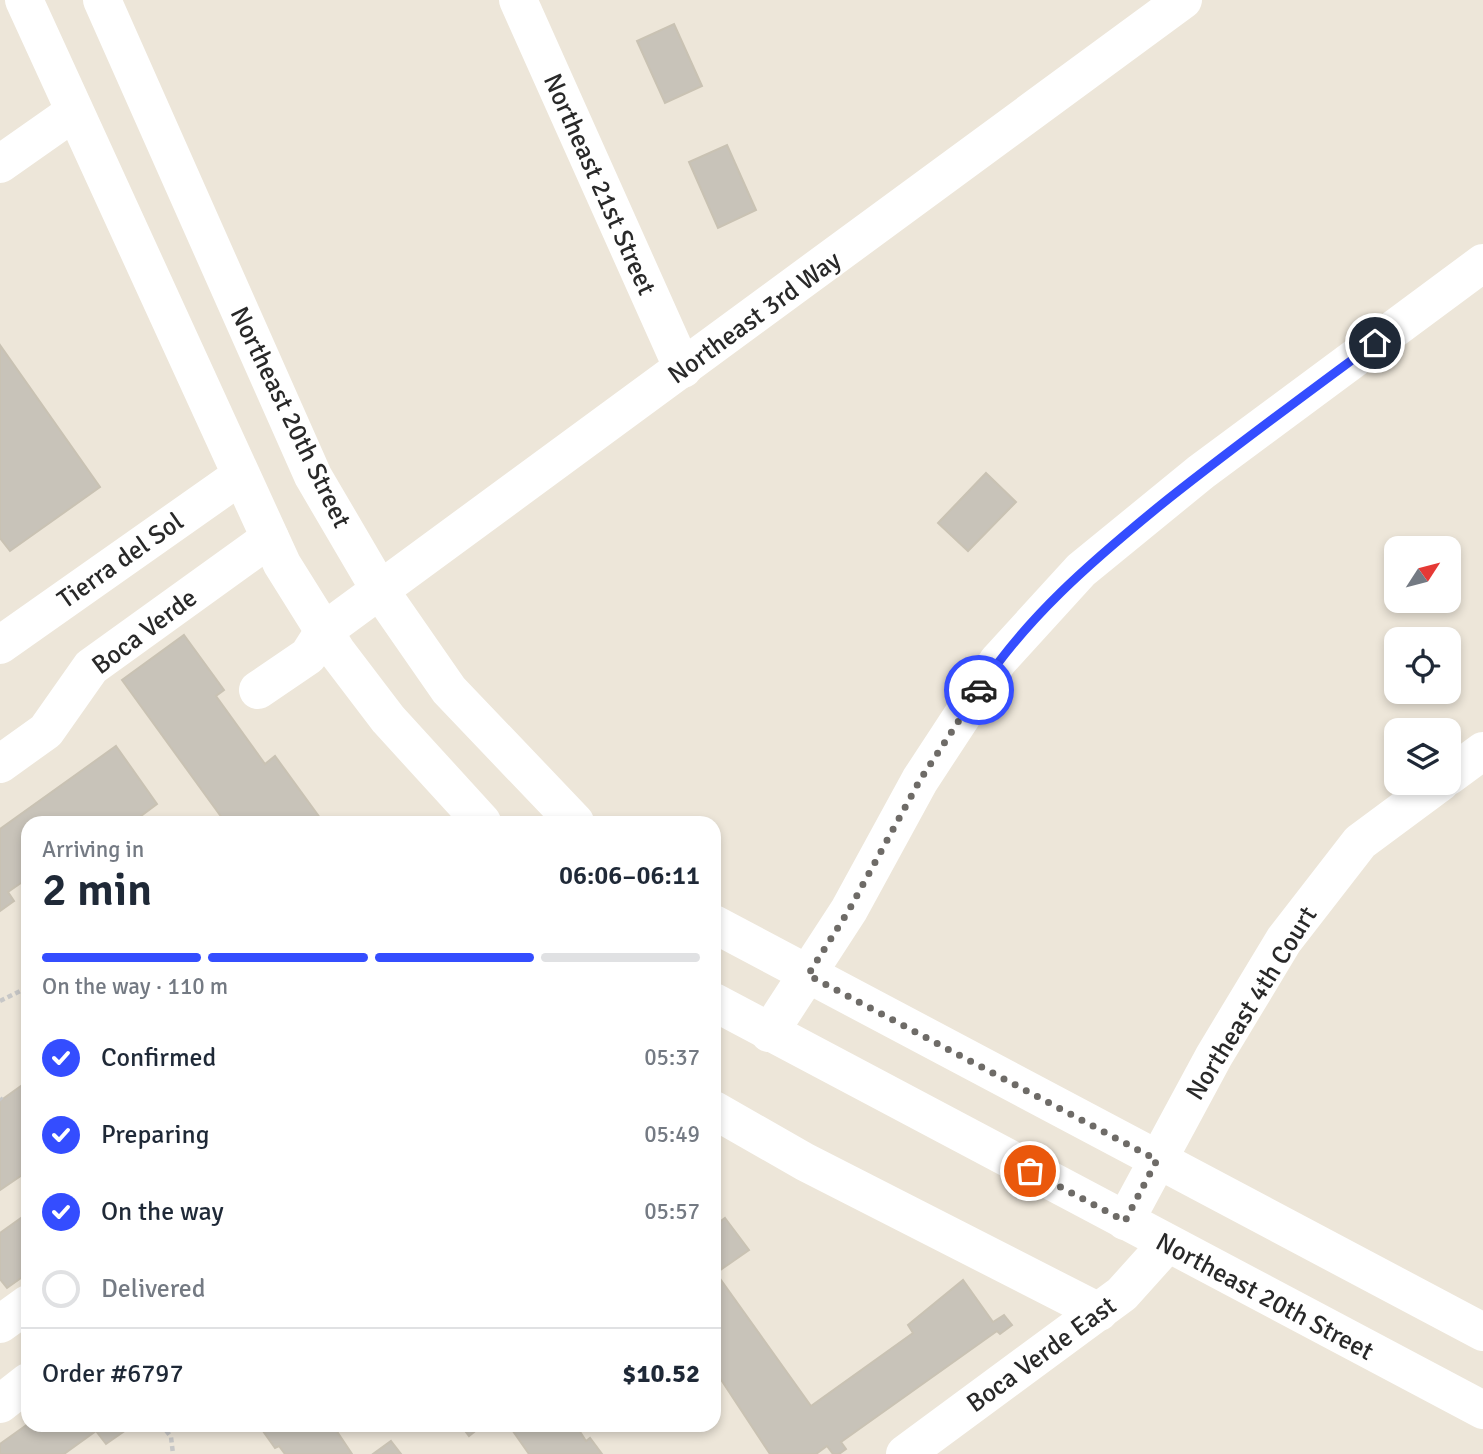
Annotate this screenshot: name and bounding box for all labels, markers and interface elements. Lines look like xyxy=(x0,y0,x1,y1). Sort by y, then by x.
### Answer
street label: Northeast 21st Street xyxy=(536,69,662,300)
street label: Northeast 3rd Way xyxy=(662,244,847,391)
street label: Northeast 20th Street xyxy=(223,302,357,533)
pin xyxy=(1345,313,1405,373)
icon: home xyxy=(1356,324,1394,362)
street label: Tierra del Sol xyxy=(51,506,190,616)
north arrow xyxy=(1384,536,1461,612)
map controls xyxy=(1384,536,1461,795)
street label: Boca Verde xyxy=(86,582,203,682)
button: locate xyxy=(1384,627,1461,704)
courier xyxy=(944,655,1014,725)
icon: car xyxy=(960,671,998,709)
button: layers xyxy=(1384,718,1461,795)
text: Arriving in xyxy=(42,835,144,864)
text: 06:06–06:11 xyxy=(559,860,700,892)
text: 2 min xyxy=(42,862,152,918)
street label: Northeast 4th Court xyxy=(1179,901,1324,1106)
text: On the way · 110 m xyxy=(42,972,228,1001)
icon: check xyxy=(42,1039,80,1077)
text: Confirmed xyxy=(101,1042,216,1074)
text: 05:37 xyxy=(644,1043,700,1072)
icon: check xyxy=(42,1116,80,1154)
text: Preparing xyxy=(101,1119,209,1151)
text: 05:49 xyxy=(644,1120,700,1149)
pin xyxy=(1000,1141,1060,1201)
icon: bag xyxy=(1011,1152,1049,1190)
icon: check xyxy=(42,1193,80,1231)
text: On the way xyxy=(101,1196,224,1228)
text: 05:57 xyxy=(644,1197,700,1226)
street label: Northeast 20th Street xyxy=(1150,1226,1379,1368)
text: Delivered xyxy=(101,1273,206,1305)
street label: Boca Verde East xyxy=(961,1290,1123,1420)
text: Order #6797 xyxy=(42,1358,183,1390)
text: $10.52 xyxy=(622,1358,700,1390)

